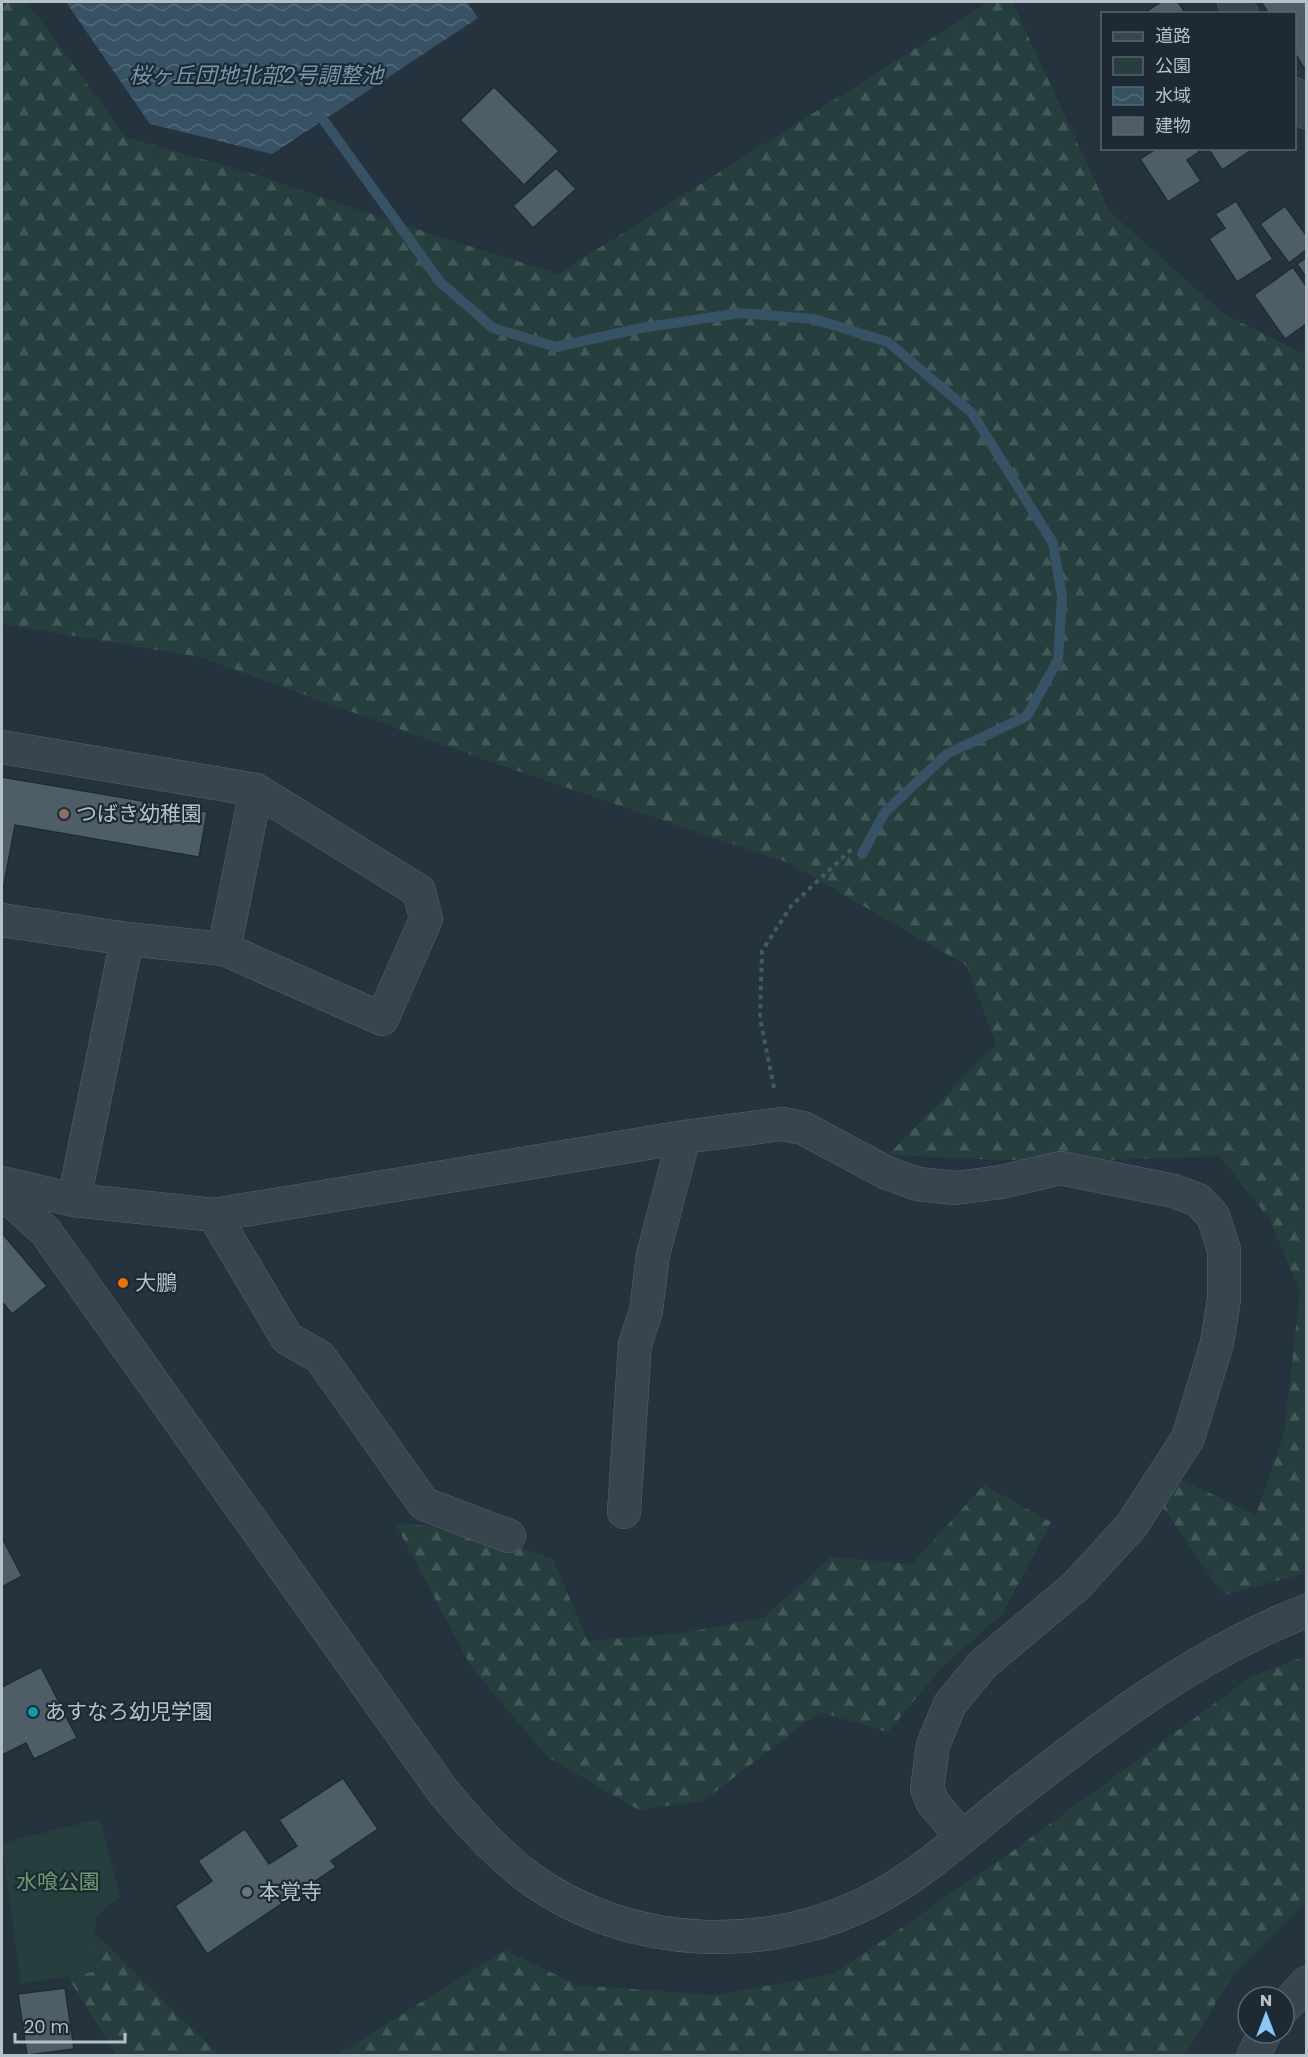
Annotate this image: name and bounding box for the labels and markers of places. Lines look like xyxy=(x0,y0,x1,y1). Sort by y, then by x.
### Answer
place label: つばき幼稚園 xyxy=(76,799,202,828)
marker: つばき幼稚園 xyxy=(57,807,71,821)
place label: 大鵬 xyxy=(135,1268,177,1297)
marker: 大鵬 xyxy=(116,1276,130,1290)
place label: あすなろ幼児学園 xyxy=(45,1697,213,1726)
marker: あすなろ幼児学園 xyxy=(26,1705,40,1719)
place label: 本覚寺 xyxy=(259,1877,322,1906)
marker: 本覚寺 xyxy=(240,1885,254,1899)

